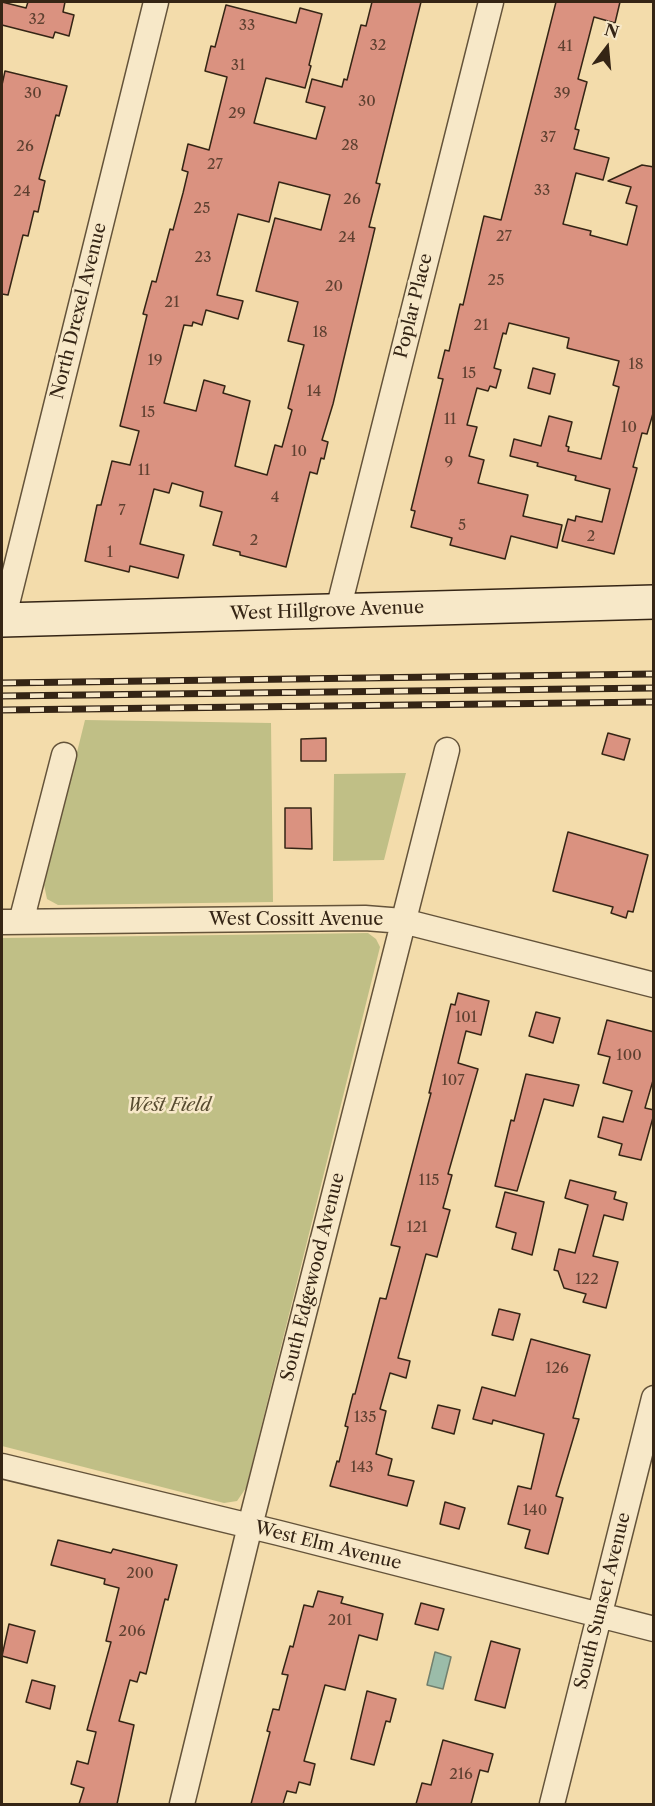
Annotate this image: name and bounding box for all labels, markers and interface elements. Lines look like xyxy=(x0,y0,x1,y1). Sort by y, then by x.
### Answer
house number: 32 xyxy=(29,11,45,29)
house number: 33 xyxy=(239,17,255,35)
north arrow xyxy=(577,18,637,78)
text: N xyxy=(603,19,621,42)
house number: 32 xyxy=(370,37,386,55)
house number: 41 xyxy=(558,38,572,56)
house number: 31 xyxy=(231,57,245,75)
house number: 30 xyxy=(24,85,42,103)
house number: 39 xyxy=(553,85,571,103)
house number: 30 xyxy=(358,93,376,111)
house number: 29 xyxy=(228,105,246,123)
house number: 37 xyxy=(540,129,556,147)
house number: 28 xyxy=(341,137,359,155)
house number: 26 xyxy=(16,138,34,156)
house number: 27 xyxy=(207,156,223,174)
house number: 33 xyxy=(534,182,550,200)
house number: 24 xyxy=(13,183,31,201)
house number: 26 xyxy=(343,191,361,209)
house number: 25 xyxy=(194,200,210,218)
street label: North Drexel Avenue xyxy=(47,221,111,401)
house number: 27 xyxy=(496,228,512,246)
house number: 24 xyxy=(338,229,356,247)
house number: 23 xyxy=(195,249,211,267)
street label: Poplar Place xyxy=(391,251,437,361)
house number: 25 xyxy=(488,272,504,290)
house number: 20 xyxy=(325,278,343,296)
house number: 21 xyxy=(165,294,179,312)
house number: 21 xyxy=(474,317,488,335)
house number: 18 xyxy=(312,324,328,342)
house number: 19 xyxy=(147,352,163,370)
house number: 18 xyxy=(628,356,644,374)
house number: 15 xyxy=(462,365,476,383)
house number: 14 xyxy=(307,383,321,401)
house number: 15 xyxy=(141,404,155,422)
house number: 11 xyxy=(444,411,456,429)
house number: 10 xyxy=(621,419,637,437)
house number: 10 xyxy=(291,443,307,461)
house number: 9 xyxy=(445,454,453,472)
house number: 11 xyxy=(138,462,150,480)
house number: 4 xyxy=(271,489,279,507)
house number: 7 xyxy=(118,502,126,520)
house number: 5 xyxy=(458,517,466,535)
house number: 2 xyxy=(587,528,595,546)
house number: 2 xyxy=(250,532,258,550)
house number: 1 xyxy=(107,544,113,562)
street label: West Hillgrove Avenue xyxy=(230,597,424,625)
street label: West Cossitt Avenue xyxy=(209,909,383,931)
house number: 101 xyxy=(455,1009,477,1027)
house number: 100 xyxy=(616,1047,642,1065)
house number: 107 xyxy=(441,1072,465,1090)
park label: West Field xyxy=(127,1095,211,1117)
street label: South Edgewood Avenue xyxy=(277,1170,349,1384)
house number: 115 xyxy=(419,1172,439,1190)
house number: 121 xyxy=(406,1219,428,1237)
house number: 122 xyxy=(575,1271,599,1289)
house number: 126 xyxy=(545,1360,569,1378)
house number: 135 xyxy=(354,1409,376,1427)
house number: 143 xyxy=(350,1459,374,1477)
house number: 140 xyxy=(523,1502,547,1520)
street label: South Sunset Avenue xyxy=(571,1510,635,1692)
street label: West Elm Avenue xyxy=(252,1517,404,1575)
house number: 200 xyxy=(126,1565,154,1583)
house number: 201 xyxy=(328,1612,352,1630)
house number: 206 xyxy=(119,1623,145,1641)
house number: 216 xyxy=(449,1766,473,1784)

